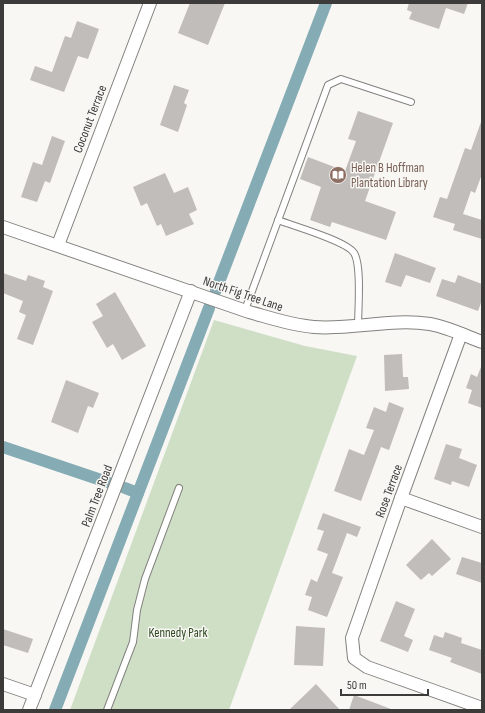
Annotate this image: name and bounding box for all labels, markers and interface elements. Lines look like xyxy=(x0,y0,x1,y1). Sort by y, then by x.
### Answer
street label: Coconut Terrace xyxy=(70,83,110,155)
place label: Helen B Hoffman Plantation Library xyxy=(351,160,428,191)
library icon: Helen B Hoffman Plantation Library xyxy=(328,165,348,185)
street label: North Fig Tree Lane xyxy=(201,273,285,315)
street label: Rose Terrace xyxy=(372,462,406,520)
street label: Palm Tree Road xyxy=(78,463,116,529)
park label: Kennedy Park xyxy=(149,625,207,641)
scale bar xyxy=(341,671,428,697)
text: 50 m xyxy=(347,678,367,693)

